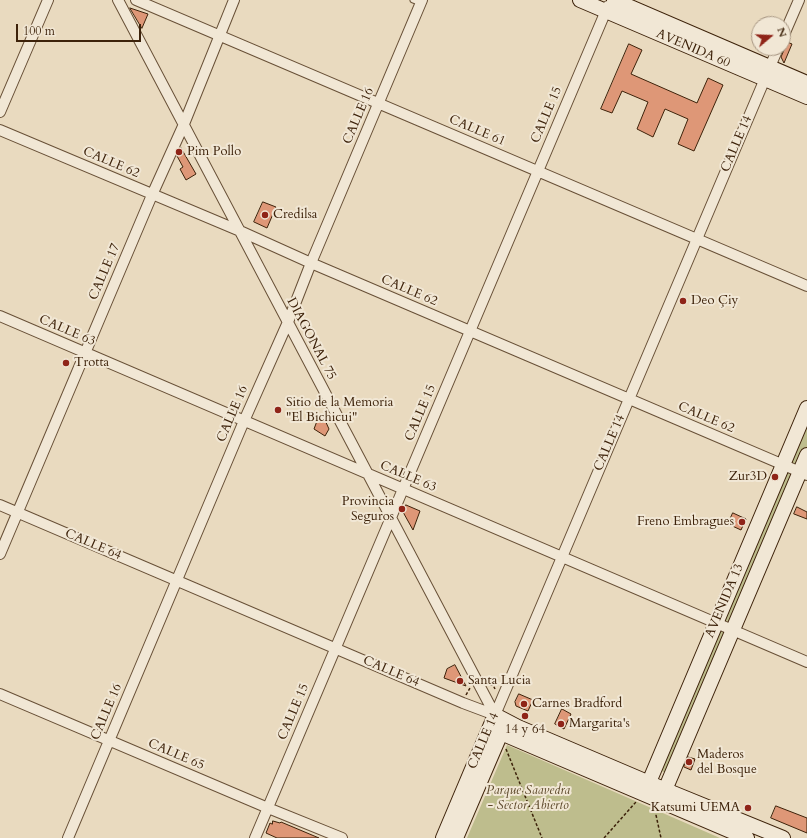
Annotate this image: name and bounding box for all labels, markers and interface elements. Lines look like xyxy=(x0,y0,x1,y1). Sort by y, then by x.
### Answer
scale bar xyxy=(18,16,143,42)
north arrow xyxy=(751,16,791,56)
text: 100 m xyxy=(23,23,55,39)
text: N xyxy=(773,25,791,39)
street label: AVENIDA 60 xyxy=(654,26,732,72)
street label: CALLE 15 xyxy=(528,84,566,146)
street label: CALLE 16 xyxy=(340,85,378,147)
street label: CALLE 61 xyxy=(446,112,508,150)
street label: CALLE 14 xyxy=(718,113,756,175)
street label: CALLE 62 xyxy=(80,144,142,182)
place label: Pim Pollo xyxy=(187,144,241,160)
marker: Pim Pollo xyxy=(174,147,184,157)
place label: Credilsa xyxy=(273,207,317,223)
marker: Credilsa xyxy=(260,210,270,220)
street label: CALLE 17 xyxy=(86,241,124,303)
street label: CALLE 62 xyxy=(378,272,440,310)
place label: Deo Çiy xyxy=(691,293,738,309)
street label: DIAGONAL 75 xyxy=(283,295,339,383)
marker: Deo Çiy xyxy=(678,296,688,306)
street label: CALLE 63 xyxy=(36,312,98,350)
place label: Trotta xyxy=(74,355,109,371)
marker: Trotta xyxy=(61,358,71,368)
street label: CALLE 15 xyxy=(402,382,440,444)
street label: CALLE 16 xyxy=(214,383,252,445)
place label: Sitio de la Memoria "El Bichicui" xyxy=(286,395,393,426)
street label: CALLE 62 xyxy=(675,399,737,437)
marker: Sitio de la Memoria "El Bichicui" xyxy=(273,405,283,415)
street label: CALLE 14 xyxy=(591,412,629,474)
street label: CALLE 63 xyxy=(377,458,439,496)
place label: Zur3D xyxy=(729,469,767,485)
marker: Zur3D xyxy=(770,472,780,482)
place label: Provincia Seguros xyxy=(342,494,394,525)
marker: Provincia Seguros xyxy=(397,504,407,514)
place label: Freno Embragues xyxy=(637,514,734,530)
marker: Freno Embragues xyxy=(737,517,747,527)
street label: CALLE 64 xyxy=(62,526,124,564)
street label: AVENIDA 13 xyxy=(702,562,748,640)
street label: CALLE 64 xyxy=(360,653,422,691)
place label: Santa Lucia xyxy=(468,673,531,689)
marker: Santa Lucia xyxy=(455,676,465,686)
street label: CALLE 16 xyxy=(88,681,126,743)
street label: CALLE 15 xyxy=(275,681,313,743)
place label: Carnes Bradford xyxy=(532,696,622,712)
marker: Carnes Bradford xyxy=(519,699,529,709)
street label: CALLE 14 xyxy=(465,710,503,772)
marker: 14 y 64 xyxy=(520,711,530,721)
place label: Margarita's xyxy=(569,716,630,732)
marker: Margarita's xyxy=(556,719,566,729)
place label: 14 y 64 xyxy=(505,722,545,738)
street label: CALLE 65 xyxy=(145,736,207,774)
place label: Maderos del Bosque xyxy=(697,747,757,778)
marker: Maderos del Bosque xyxy=(684,757,694,767)
park label: Parque Saavedra - Sector Abierto xyxy=(486,783,570,814)
place label: Katsumi UEMA xyxy=(651,800,740,816)
marker: Katsumi UEMA xyxy=(743,803,753,813)

